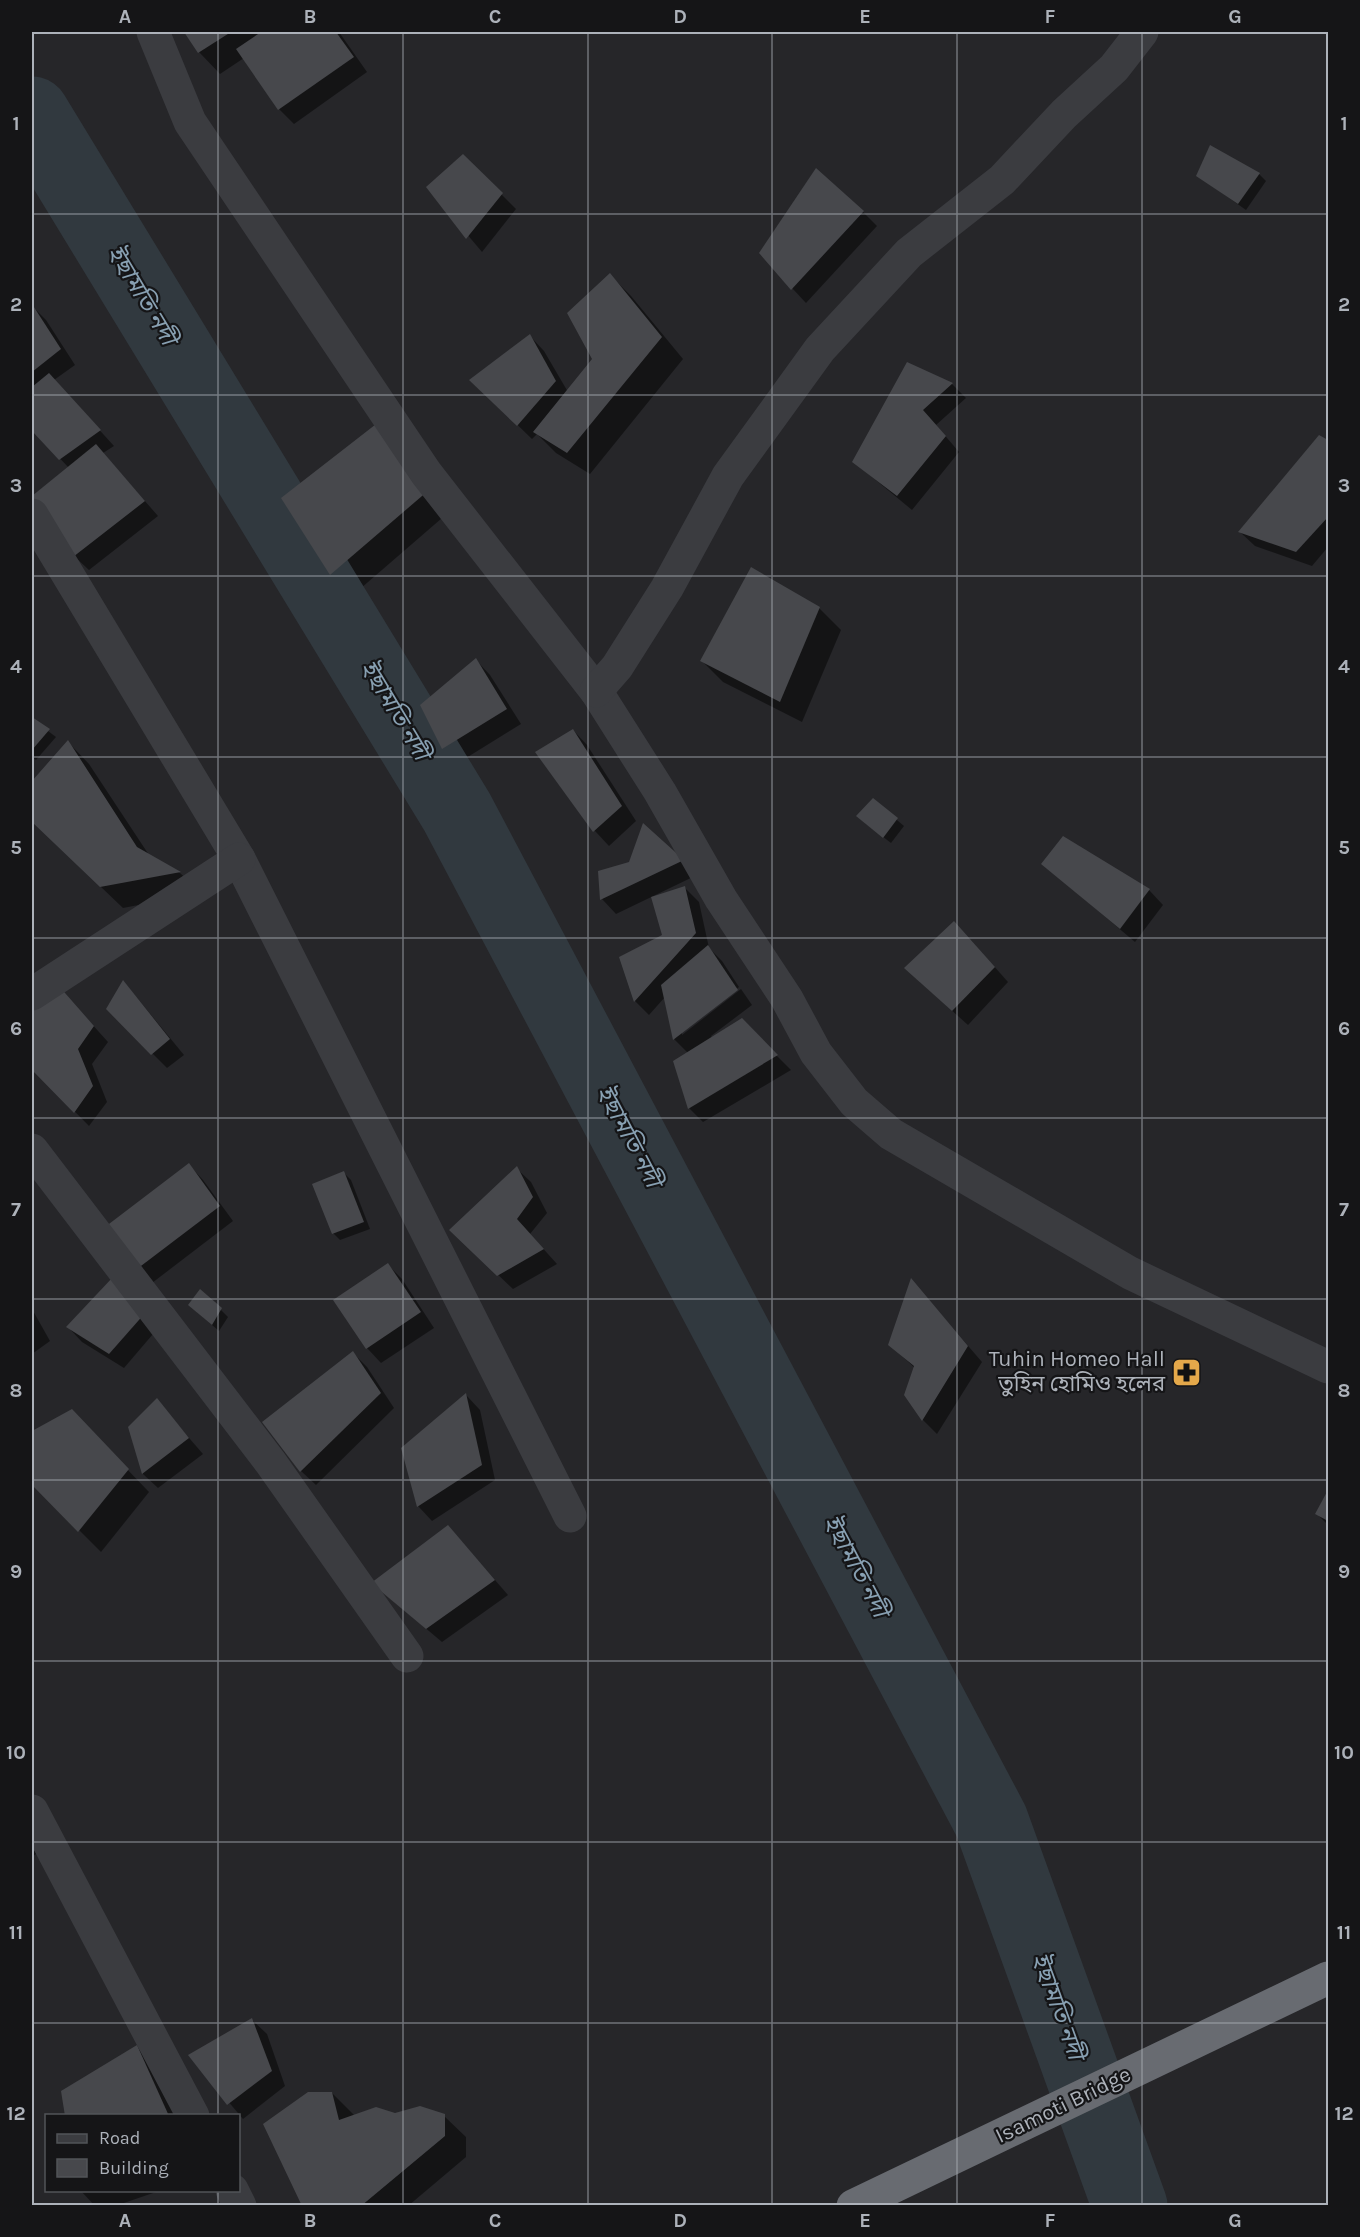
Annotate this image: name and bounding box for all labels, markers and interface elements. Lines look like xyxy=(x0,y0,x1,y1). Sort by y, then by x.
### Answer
text: A xyxy=(119,5,132,28)
text: B xyxy=(304,5,316,28)
text: C xyxy=(489,5,501,28)
text: D xyxy=(673,5,687,28)
text: E xyxy=(859,5,871,28)
text: F xyxy=(1045,5,1056,28)
text: G xyxy=(1228,5,1242,28)
text: 1 xyxy=(12,112,20,135)
text: 1 xyxy=(1340,112,1348,135)
water label: ইছামতি নদী xyxy=(101,240,185,354)
text: 2 xyxy=(10,293,22,316)
text: 2 xyxy=(1338,293,1350,316)
text: 3 xyxy=(10,474,22,497)
text: 3 xyxy=(1338,474,1350,497)
text: 4 xyxy=(10,655,22,678)
water label: ইছামতি নদী xyxy=(354,655,438,769)
text: 4 xyxy=(1338,655,1350,678)
text: 5 xyxy=(10,836,22,859)
text: 5 xyxy=(1338,836,1350,859)
text: 6 xyxy=(10,1017,22,1040)
text: 6 xyxy=(1338,1017,1350,1040)
water label: ইছামতি নদী xyxy=(591,1080,670,1196)
text: 7 xyxy=(11,1198,21,1221)
text: 7 xyxy=(1339,1198,1349,1221)
place label: Tuhin Homeo Hall তুহিন হোমিও হলের xyxy=(989,1346,1166,1397)
pharmacy icon: Tuhin Homeo Hall তুহিন হোমিও হলের xyxy=(1170,1356,1202,1388)
text: 8 xyxy=(10,1379,22,1402)
text: 8 xyxy=(1338,1379,1350,1402)
water label: ইছামতি নদী xyxy=(818,1510,897,1626)
text: 9 xyxy=(10,1560,22,1583)
text: 9 xyxy=(1338,1560,1350,1583)
text: 10 xyxy=(6,1741,26,1764)
text: 10 xyxy=(1334,1741,1354,1764)
text: 11 xyxy=(9,1921,23,1944)
text: 11 xyxy=(1337,1921,1351,1944)
water label: ইছামতি নদী xyxy=(1026,1949,1092,2067)
street label: Isamoti Bridge xyxy=(991,2061,1135,2149)
text: 12 xyxy=(6,2102,26,2125)
text: 12 xyxy=(1334,2102,1354,2125)
legend xyxy=(45,2114,240,2192)
text: Road xyxy=(99,2127,140,2149)
text: Building xyxy=(99,2157,169,2179)
text: A xyxy=(119,2209,132,2232)
text: B xyxy=(304,2209,316,2232)
text: C xyxy=(489,2209,501,2232)
text: D xyxy=(673,2209,687,2232)
text: E xyxy=(859,2209,871,2232)
text: F xyxy=(1045,2209,1056,2232)
text: G xyxy=(1228,2209,1242,2232)

